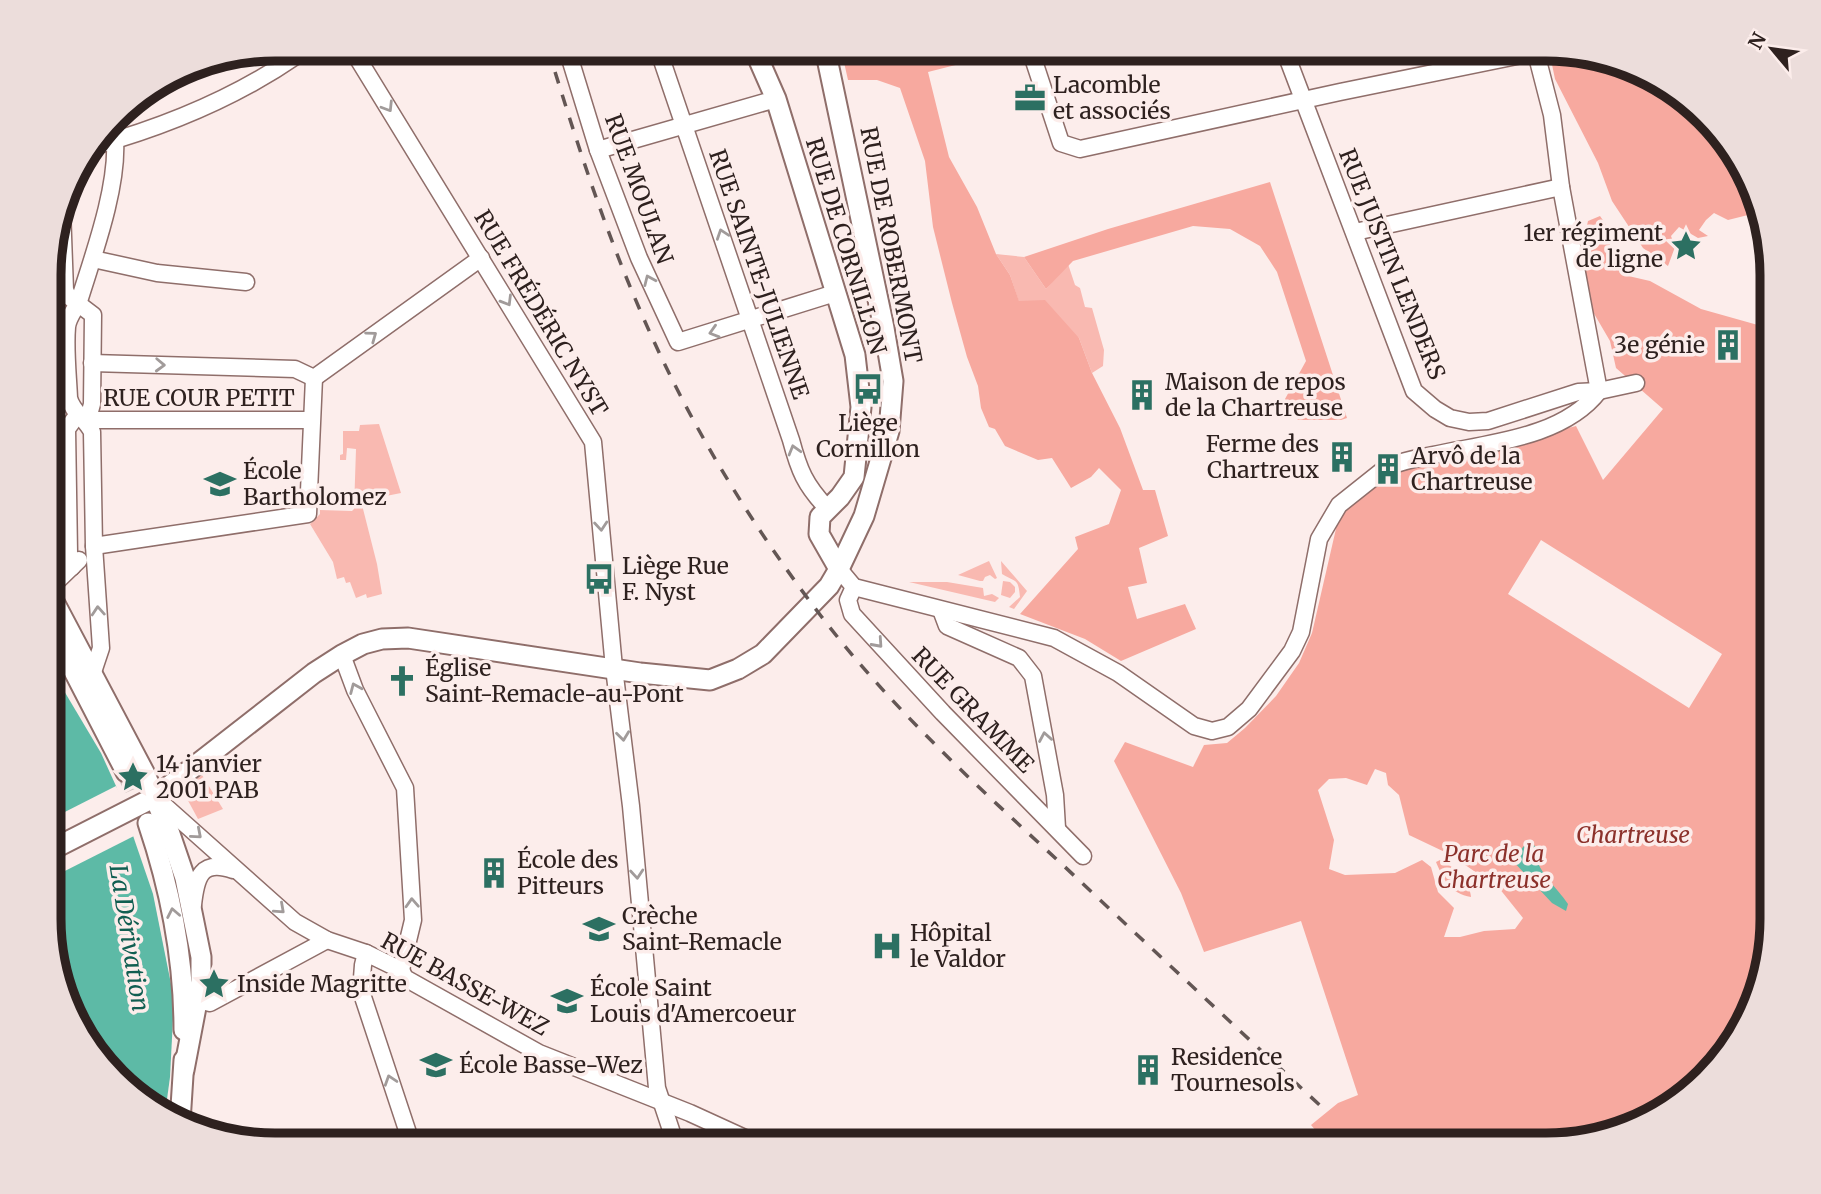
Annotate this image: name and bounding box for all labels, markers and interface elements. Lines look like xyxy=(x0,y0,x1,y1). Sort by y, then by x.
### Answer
north arrow xyxy=(1737,14,1807,84)
text: N xyxy=(1743,28,1771,53)
place label: Lacomble et associés xyxy=(1053,70,1171,125)
office icon: Lacomble et associés xyxy=(1013,81,1047,115)
one-way arrow xyxy=(380,100,393,113)
street label: RUE MOULAN xyxy=(599,110,680,268)
street label: RUE DE ROBERMONT xyxy=(854,124,929,366)
street label: RUE DE CORNILLON xyxy=(800,134,893,358)
street label: RUE JUSTIN LENDERS xyxy=(1333,144,1452,384)
street label: RUE SAINTE-JULIENNE xyxy=(703,145,816,403)
street label: RUE FRÉDÉRIC NYST xyxy=(468,204,614,421)
place label: 1er régiment de ligne xyxy=(1523,218,1663,273)
one-way arrow xyxy=(716,228,730,241)
place icon: 1er régiment de ligne xyxy=(1669,229,1703,263)
one-way arrow xyxy=(643,275,657,287)
one-way arrow xyxy=(499,293,512,306)
one-way arrow xyxy=(708,324,720,338)
building icon: 3e génie xyxy=(1711,328,1745,362)
place label: 3e génie xyxy=(1614,330,1705,359)
one-way arrow xyxy=(364,332,377,344)
one-way arrow xyxy=(155,357,166,372)
place label: Maison de repos de la Chartreuse xyxy=(1165,367,1346,422)
bus stop icon: Liège Cornillon xyxy=(851,372,885,406)
building icon: Maison de repos de la Chartreuse xyxy=(1125,378,1159,412)
street label: RUE COUR PETIT xyxy=(103,383,295,412)
place label: Liège Cornillon xyxy=(816,408,920,463)
place label: Ferme des Chartreux xyxy=(1206,429,1319,484)
building icon: Ferme des Chartreux xyxy=(1325,440,1359,474)
place label: Arvô de la Chartreuse xyxy=(1410,441,1533,496)
one-way arrow xyxy=(787,444,802,456)
building icon: Arvô de la Chartreuse xyxy=(1371,452,1405,486)
place label: École Bartholomez xyxy=(243,456,387,511)
school or university icon: École Bartholomez xyxy=(203,467,237,501)
one-way arrow xyxy=(593,521,608,532)
place label: Liège Rue F. Nyst xyxy=(622,551,729,606)
bus stop icon: Liège Rue F. Nyst xyxy=(582,562,616,596)
one-way arrow xyxy=(90,606,105,617)
one-way arrow xyxy=(870,635,883,648)
street label: RUE GRAMME xyxy=(906,641,1041,779)
place label: Église Saint-Remacle-au-Pont xyxy=(425,653,684,708)
church icon: Église Saint-Remacle-au-Pont xyxy=(385,664,419,698)
one-way arrow xyxy=(349,683,363,695)
one-way arrow xyxy=(615,731,630,742)
one-way arrow xyxy=(1038,731,1053,743)
place label: 14 janvier 2001 PAB xyxy=(156,749,262,804)
place icon: 14 janvier 2001 PAB xyxy=(116,760,150,794)
park label: Chartreuse xyxy=(1576,820,1690,849)
one-way arrow xyxy=(189,826,202,839)
park label: Parc de la Chartreuse xyxy=(1437,839,1551,894)
place label: École des Pitteurs xyxy=(517,845,619,900)
building icon: École des Pitteurs xyxy=(477,856,511,890)
water label: La Dérivation xyxy=(103,862,156,1014)
one-way arrow xyxy=(629,869,644,880)
one-way arrow xyxy=(405,897,420,908)
one-way arrow xyxy=(272,901,285,913)
place label: Crèche Saint-Remacle xyxy=(622,901,782,956)
one-way arrow xyxy=(167,907,182,919)
school or university icon: Crèche Saint-Remacle xyxy=(582,912,616,946)
place label: Hôpital le Valdor xyxy=(910,918,1006,973)
street label: RUE BASSE-WEZ xyxy=(376,926,554,1042)
hospital icon: Hôpital le Valdor xyxy=(870,929,904,963)
place icon: Inside Magritte xyxy=(197,967,231,1001)
place label: Inside Magritte xyxy=(237,969,407,998)
place label: École Saint Louis d'Amercoeur xyxy=(590,973,796,1028)
school or university icon: École Saint Louis d'Amercoeur xyxy=(550,984,584,1018)
place label: Residence Tournesols xyxy=(1171,1042,1295,1097)
school or university icon: École Basse-Wez xyxy=(419,1048,453,1082)
place label: École Basse-Wez xyxy=(459,1050,643,1079)
building icon: Residence Tournesols xyxy=(1131,1053,1165,1087)
one-way arrow xyxy=(384,1075,398,1087)

